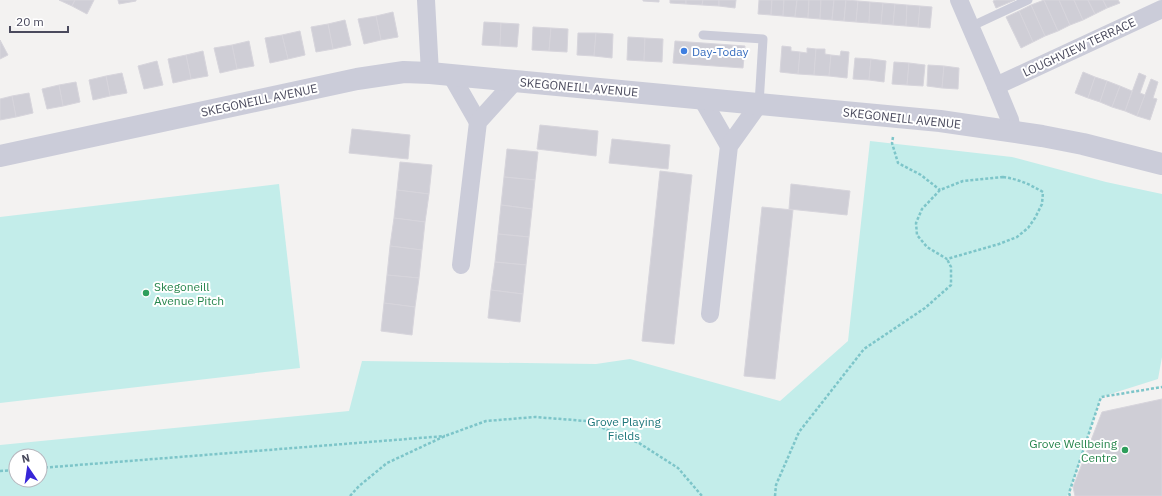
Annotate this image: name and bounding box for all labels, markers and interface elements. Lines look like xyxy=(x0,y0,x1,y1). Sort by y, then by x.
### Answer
scale bar xyxy=(10,8,68,34)
text: 20 m xyxy=(16,14,44,29)
street label: LOUGHVIEW TERRACE xyxy=(1020,14,1138,80)
place label: Day-Today xyxy=(692,44,749,59)
marker: Day-Today xyxy=(679,46,689,56)
street label: SKEGONEILL AVENUE xyxy=(519,74,639,100)
street label: SKEGONEILL AVENUE xyxy=(199,80,319,120)
street label: SKEGONEILL AVENUE xyxy=(842,104,962,132)
place label: Skegoneill Avenue Pitch xyxy=(154,279,224,308)
marker: Skegoneill Avenue Pitch xyxy=(141,288,151,298)
park label: Grove Playing Fields xyxy=(587,414,661,443)
place label: Grove Wellbeing Centre xyxy=(1029,436,1118,465)
marker: Grove Wellbeing Centre xyxy=(1120,445,1130,455)
north arrow xyxy=(8,448,48,488)
text: N xyxy=(20,451,31,466)

